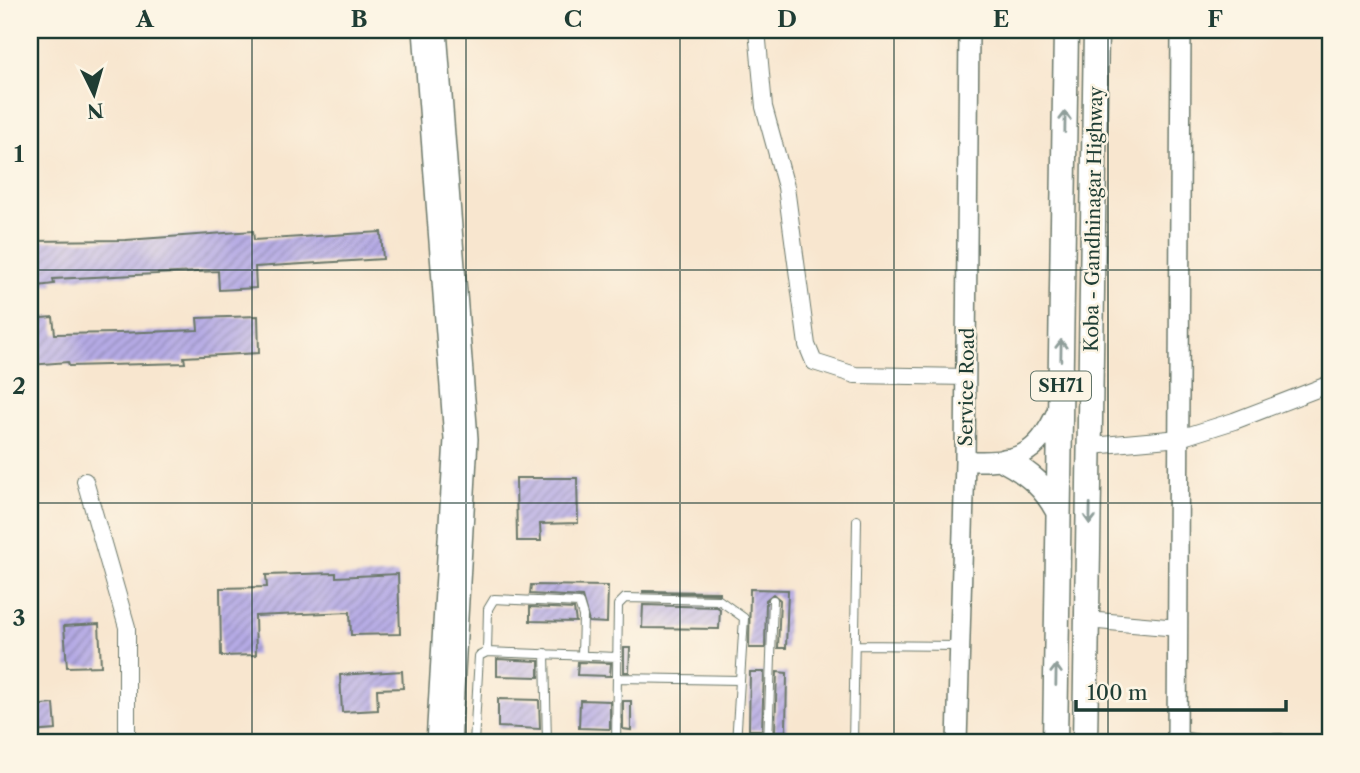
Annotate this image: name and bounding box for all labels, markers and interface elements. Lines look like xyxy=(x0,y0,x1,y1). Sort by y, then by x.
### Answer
text: A xyxy=(135,5,155,33)
text: B xyxy=(350,5,368,33)
text: C xyxy=(564,5,582,33)
text: D xyxy=(777,5,797,33)
text: E xyxy=(993,5,1009,33)
text: F xyxy=(1207,5,1223,33)
north arrow xyxy=(60,60,130,130)
street label: Koba - Gandhinagar Highway xyxy=(1080,86,1107,352)
text: N xyxy=(86,98,105,123)
one-way arrow xyxy=(1058,111,1072,134)
text: 1 xyxy=(14,140,25,168)
street label: Service Road xyxy=(954,327,979,447)
one-way arrow xyxy=(1054,338,1068,361)
text: 2 xyxy=(12,372,26,400)
road number: SH71 xyxy=(1031,372,1091,400)
one-way arrow xyxy=(1083,503,1097,526)
text: 3 xyxy=(13,604,26,632)
one-way arrow xyxy=(1049,664,1063,687)
scale bar xyxy=(1076,668,1286,712)
text: 100 m xyxy=(1087,680,1148,705)

